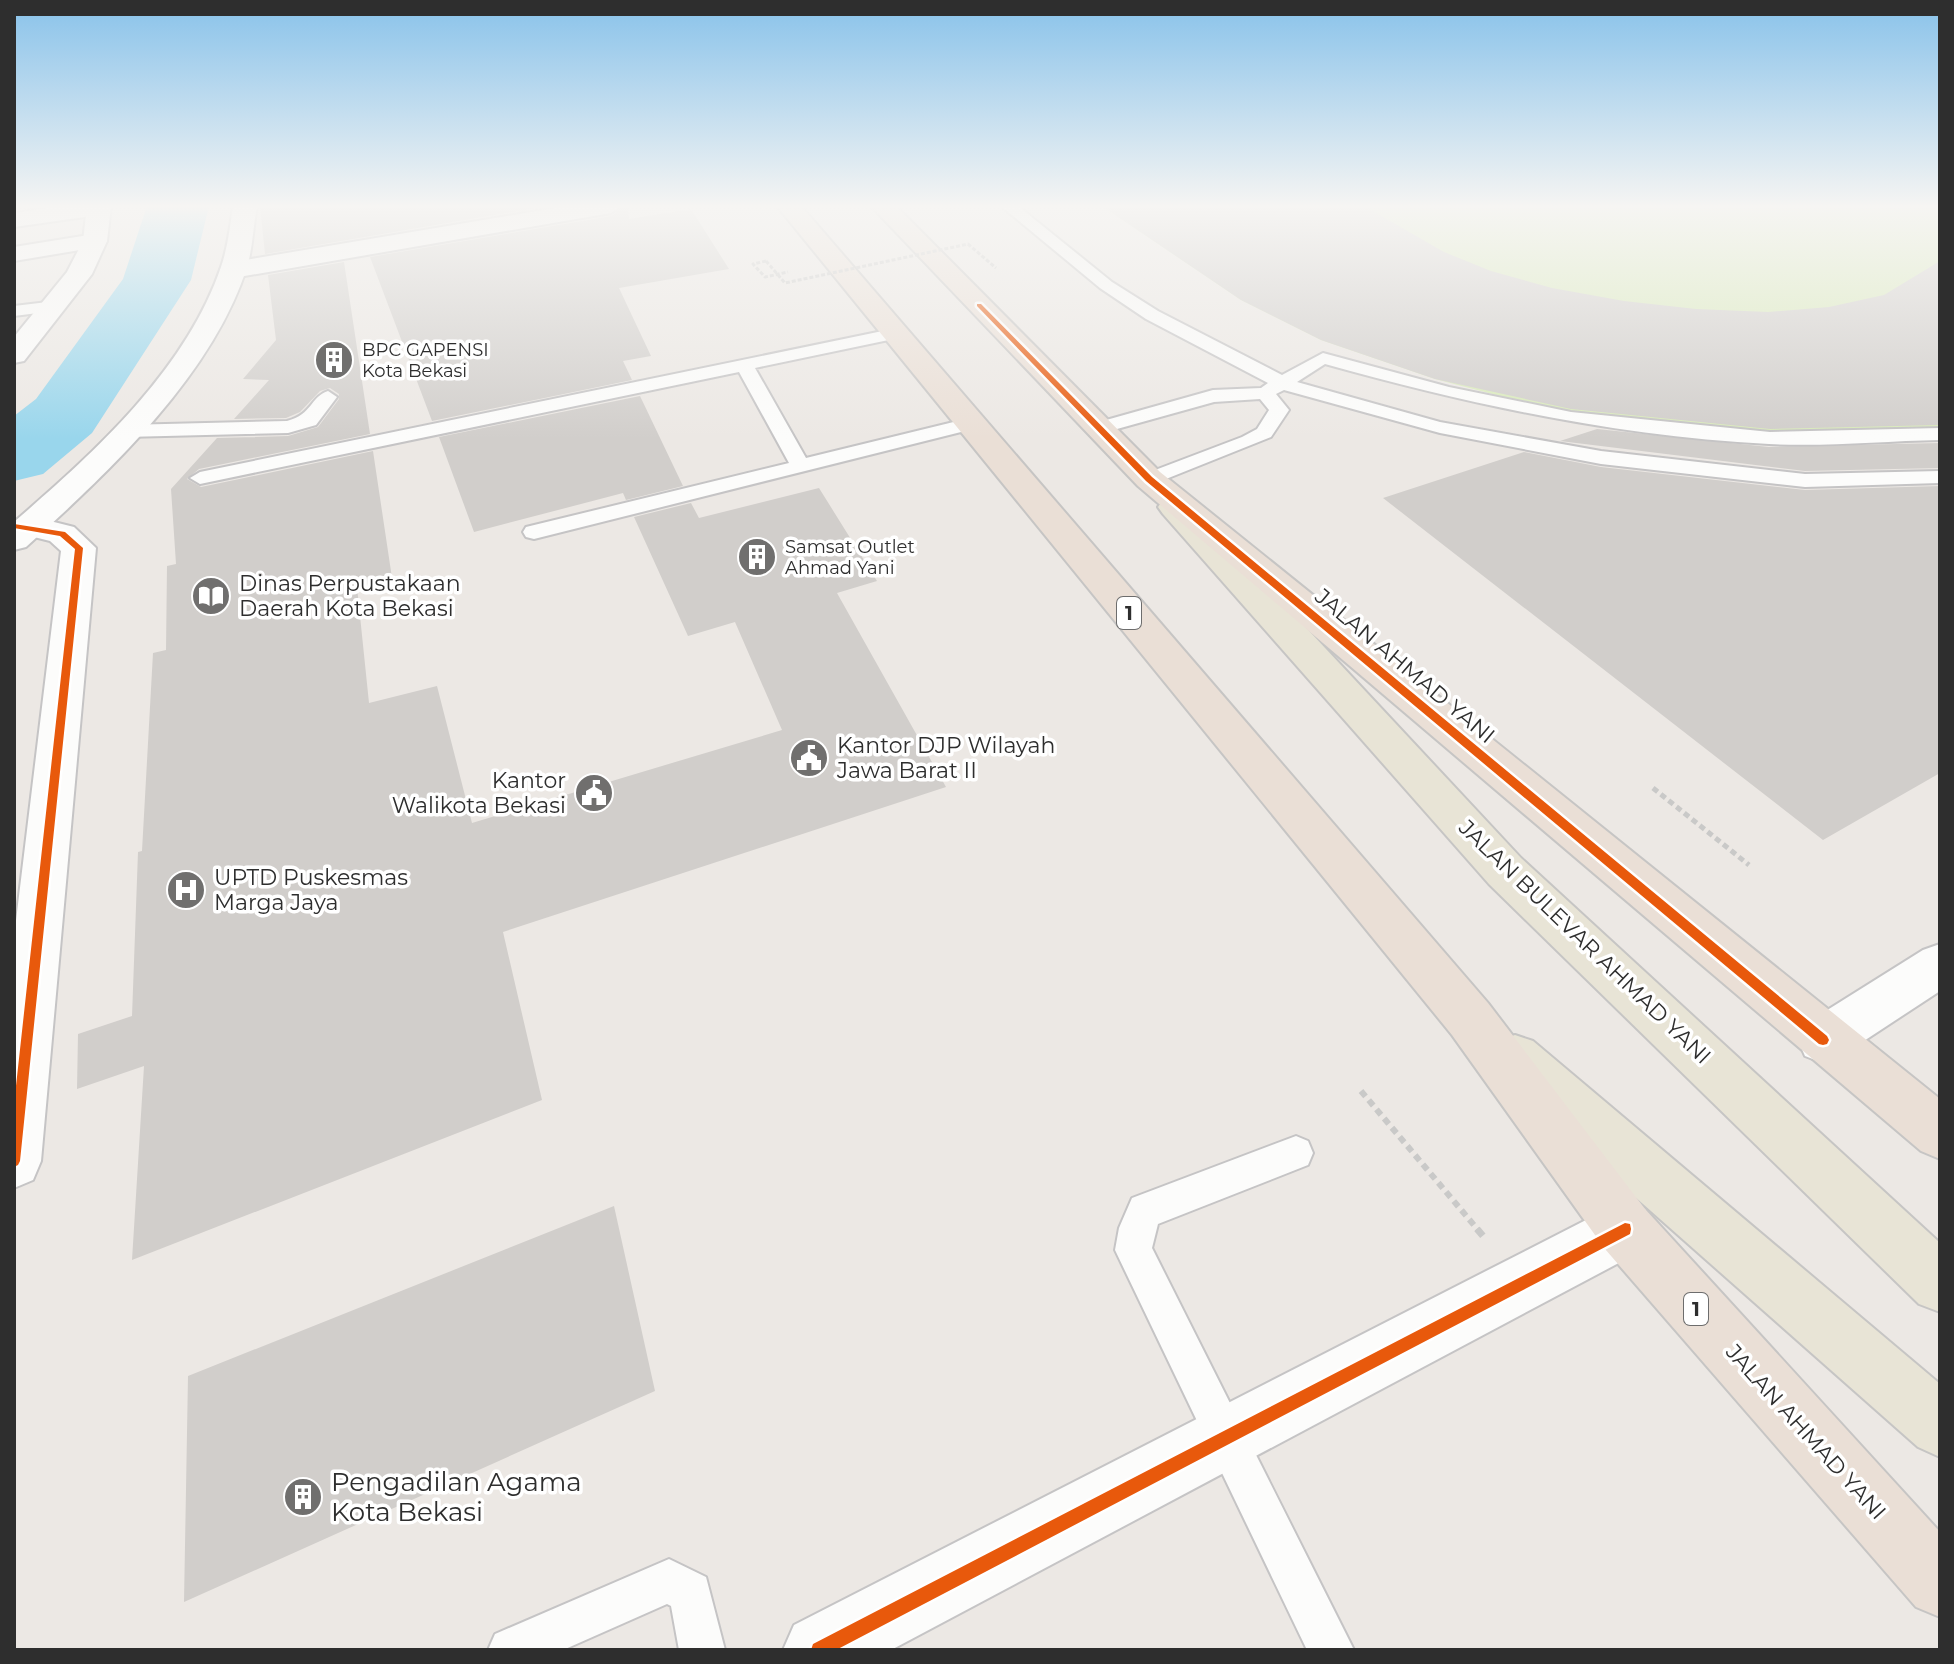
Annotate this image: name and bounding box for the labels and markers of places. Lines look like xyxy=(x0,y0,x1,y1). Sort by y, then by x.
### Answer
building icon: BPC GAPENSI Kota Bekasi xyxy=(313,339,355,381)
place label: BPC GAPENSI Kota Bekasi xyxy=(362,339,489,382)
building icon: Samsat Outlet Ahmad Yani xyxy=(736,536,778,578)
place label: Samsat Outlet Ahmad Yani xyxy=(785,536,915,579)
place label: Dinas Perpustakaan Daerah Kota Bekasi xyxy=(239,570,461,622)
library icon: Dinas Perpustakaan Daerah Kota Bekasi xyxy=(190,575,232,617)
place label: Kantor DJP Wilayah Jawa Barat II xyxy=(836,732,1055,784)
public building icon: Kantor DJP Wilayah Jawa Barat II xyxy=(788,737,830,779)
place label: Kantor Walikota Bekasi xyxy=(392,767,566,819)
public building icon: Kantor Walikota Bekasi xyxy=(573,772,615,814)
place label: UPTD Puskesmas Marga Jaya xyxy=(214,864,408,916)
hospital icon: UPTD Puskesmas Marga Jaya xyxy=(165,869,207,911)
place label: Pengadilan Agama Kota Bekasi xyxy=(331,1466,582,1528)
building icon: Pengadilan Agama Kota Bekasi xyxy=(282,1476,324,1518)

